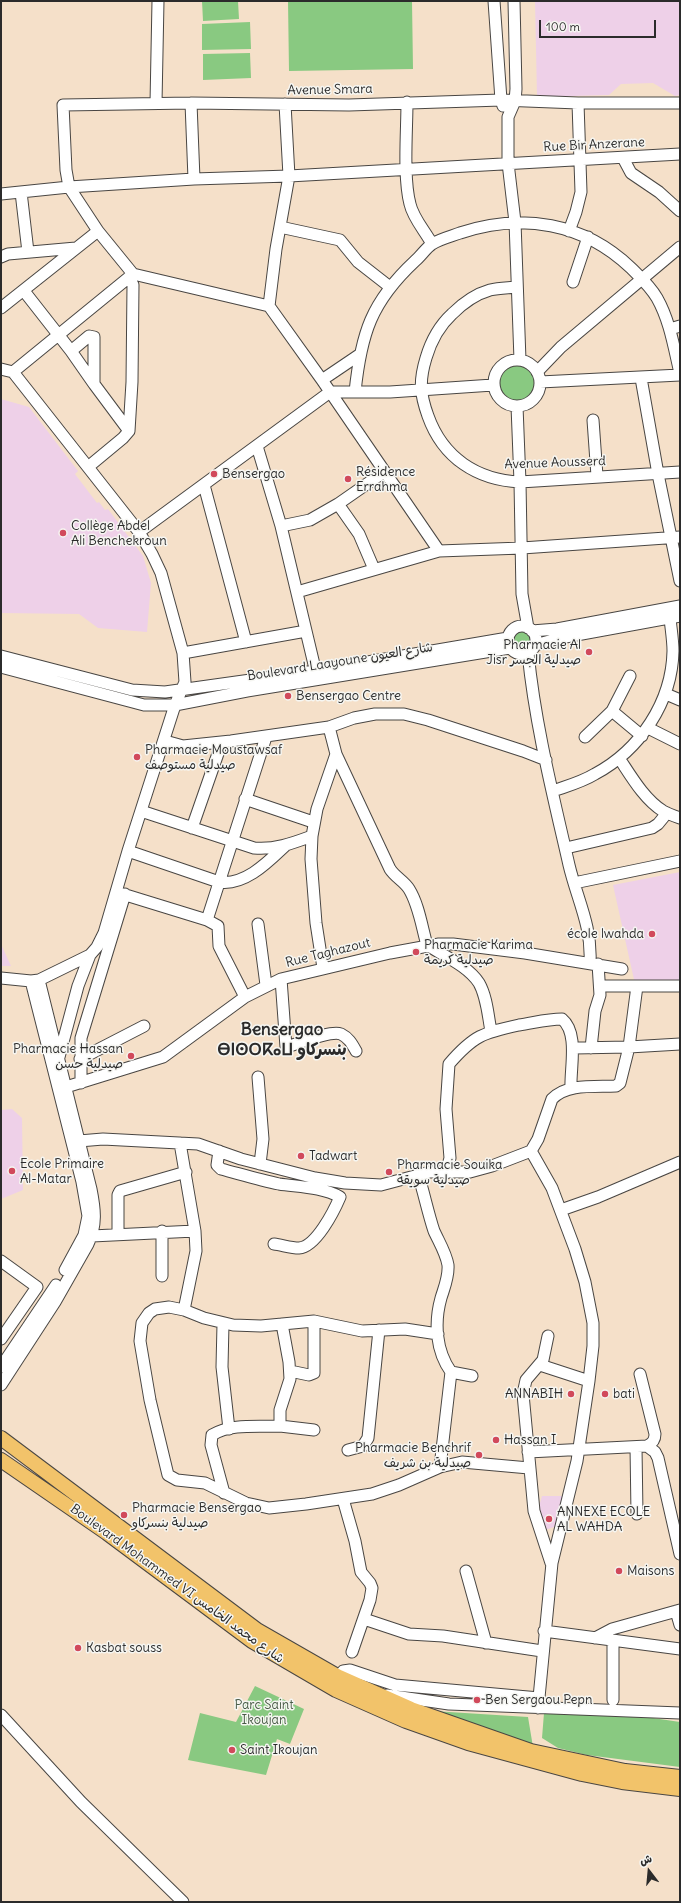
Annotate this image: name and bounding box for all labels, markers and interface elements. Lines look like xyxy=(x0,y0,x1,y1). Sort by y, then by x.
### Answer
scale bar xyxy=(541,12,658,38)
text: 100 m xyxy=(546,19,580,34)
street label: Avenue Smara xyxy=(287,81,373,99)
street label: Rue Bir Anzerane xyxy=(543,135,645,155)
street label: Avenue Aousserd xyxy=(504,453,606,473)
place label: Résidence Errahma xyxy=(356,464,415,495)
place label: Bensergao xyxy=(222,466,285,482)
marker: Bensergao xyxy=(209,469,219,479)
marker: Résidence Errahma xyxy=(343,474,353,484)
place label: Collège Abdel Ali Benchekroun xyxy=(71,518,167,549)
marker: Collège Abdel Ali Benchekroun xyxy=(58,528,68,538)
place label: Pharmacie Al Jisr صيدلية الجسر xyxy=(486,637,581,668)
street label: Boulevard Laayoune شارع العيون xyxy=(246,640,434,684)
marker: Pharmacie Al Jisr صيدلية الجسر xyxy=(584,647,594,657)
place label: Bensergao Centre xyxy=(296,688,401,704)
marker: Bensergao Centre xyxy=(283,691,293,701)
place label: Pharmacie Moustawsaf صيدلية مستوصف xyxy=(145,742,282,773)
marker: Pharmacie Moustawsaf صيدلية مستوصف xyxy=(132,752,142,762)
place label: école lwahda xyxy=(567,926,644,942)
marker: école lwahda xyxy=(647,929,657,939)
street label: Rue Taghazout xyxy=(284,935,372,971)
place label: Pharmacie Karima صيدلية كريمة xyxy=(424,937,533,968)
marker: Pharmacie Karima صيدلية كريمة xyxy=(411,947,421,957)
district label: Bensergao ⴱⵏⵙⵔⴽⴰⵡ بنسركاو xyxy=(217,1020,347,1060)
place label: Pharmacie Hassan صيدلية حسن xyxy=(13,1041,123,1072)
marker: Pharmacie Hassan صيدلية حسن xyxy=(126,1051,136,1061)
place label: Tadwart xyxy=(309,1148,357,1164)
marker: Tadwart xyxy=(296,1151,306,1161)
place label: Ecole Primaire Al-Matar xyxy=(20,1156,104,1187)
place label: Pharmacie Souika صيدلية سويقة xyxy=(397,1157,502,1188)
marker: Ecole Primaire Al-Matar xyxy=(7,1166,17,1176)
marker: Pharmacie Souika صيدلية سويقة xyxy=(384,1167,394,1177)
place label: ANNABIH xyxy=(505,1386,563,1402)
place label: bati xyxy=(613,1386,635,1402)
marker: ANNABIH xyxy=(566,1389,576,1399)
marker: bati xyxy=(600,1389,610,1399)
place label: Hassan I xyxy=(504,1432,556,1448)
marker: Hassan I xyxy=(491,1435,501,1445)
place label: Pharmacie Benchrif صيدلية بن شريف xyxy=(355,1440,471,1471)
marker: Pharmacie Benchrif صيدلية بن شريف xyxy=(474,1450,484,1460)
place label: Pharmacie Bensergao صيدلية بنسركاو xyxy=(132,1500,261,1531)
street label: Boulevard Mohammed VI شارع محمد الخامس xyxy=(67,1501,287,1667)
place label: ANNEXE ECOLE AL WAHDA xyxy=(557,1504,650,1535)
marker: Pharmacie Bensergao صيدلية بنسركاو xyxy=(119,1510,129,1520)
marker: ANNEXE ECOLE AL WAHDA xyxy=(544,1514,554,1524)
place label: Maisons xyxy=(627,1563,674,1579)
marker: Maisons xyxy=(614,1566,624,1576)
place label: Kasbat souss xyxy=(86,1640,162,1656)
marker: Kasbat souss xyxy=(73,1643,83,1653)
place label: Ben Sergaou Pepn xyxy=(485,1692,592,1708)
marker: Ben Sergaou Pepn xyxy=(472,1695,482,1705)
park label: Parc Saint Ikoujan xyxy=(234,1697,294,1728)
place label: Saint Ikoujan xyxy=(240,1742,317,1758)
marker: Saint Ikoujan xyxy=(227,1745,237,1755)
north arrow xyxy=(629,1851,669,1891)
text: ش xyxy=(638,1851,653,1868)

